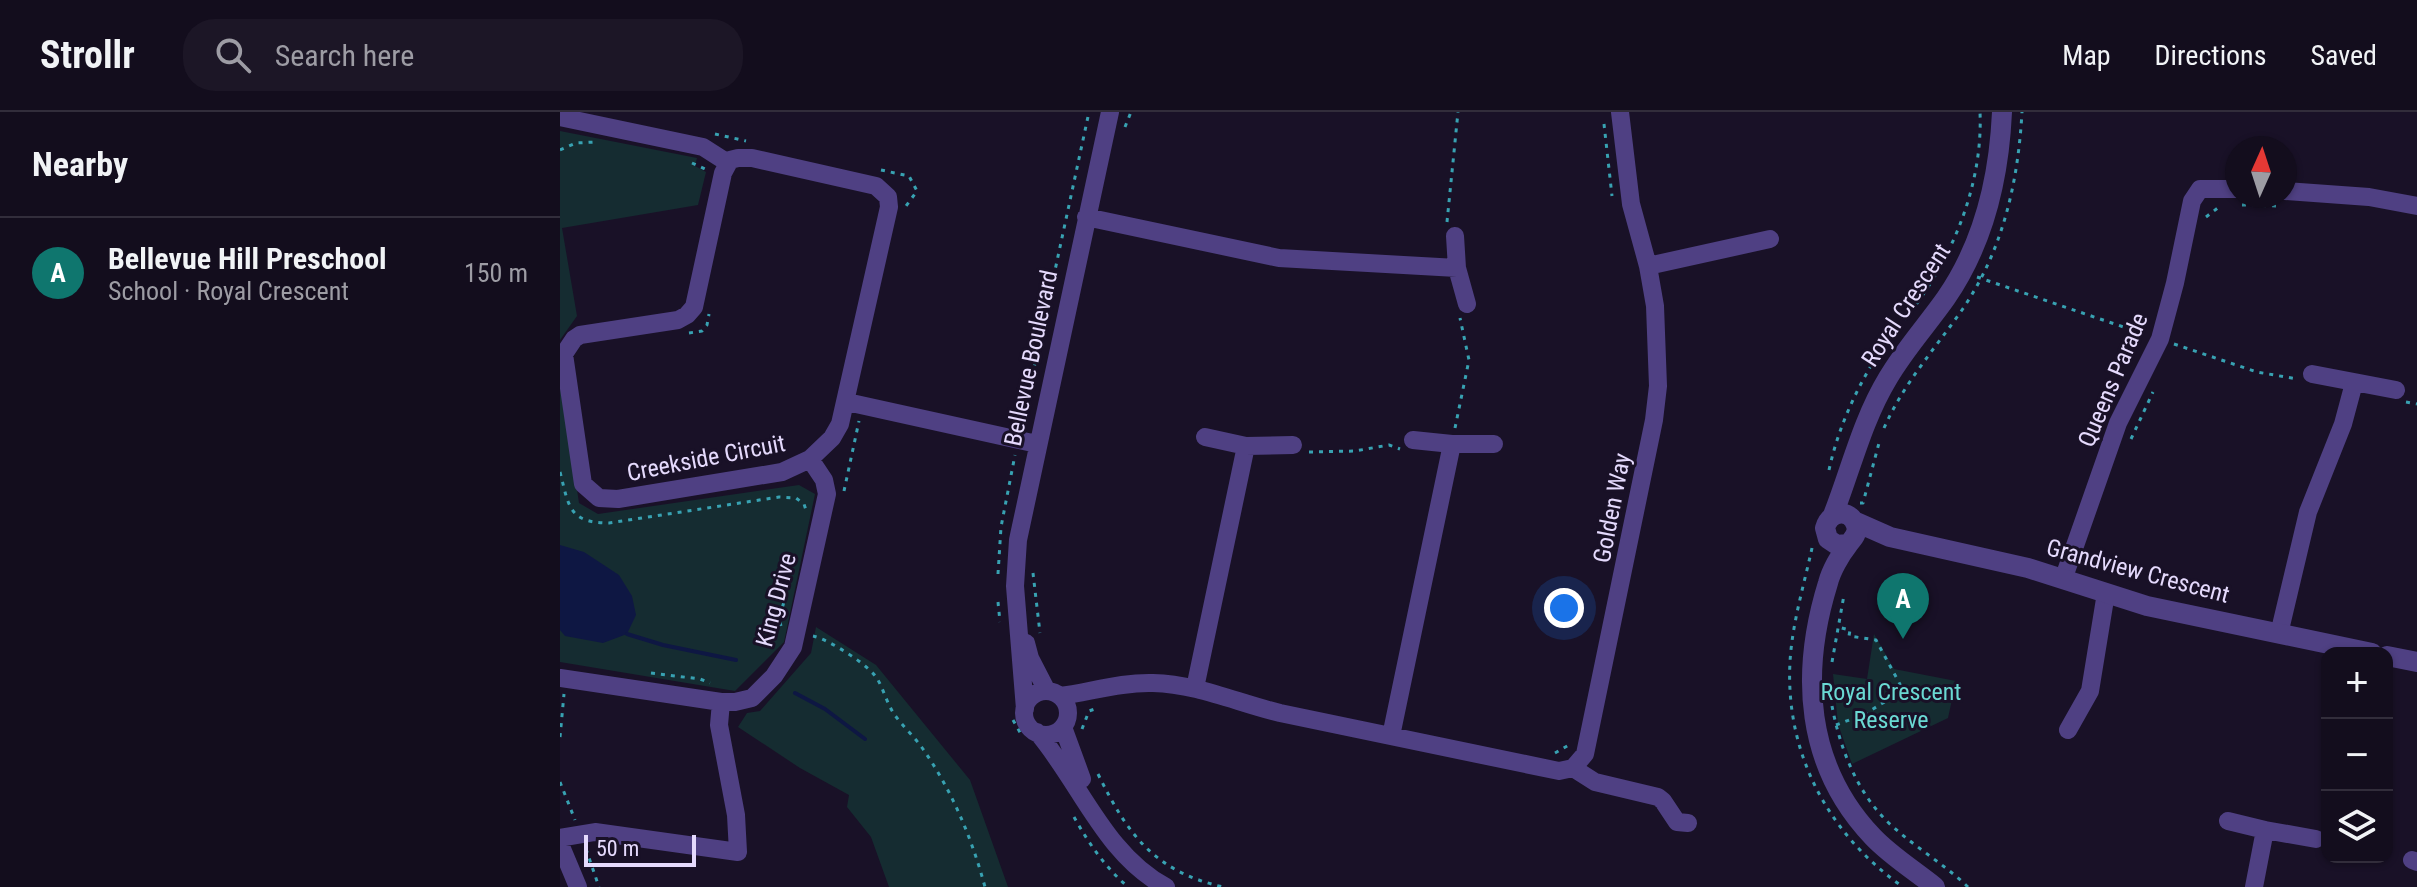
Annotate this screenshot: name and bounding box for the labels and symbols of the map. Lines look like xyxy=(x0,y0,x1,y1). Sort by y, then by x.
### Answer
north arrow xyxy=(2225,136,2297,208)
street label: Royal Crescent xyxy=(1856,238,1956,372)
street label: Bellevue Boulevard xyxy=(999,268,1063,448)
street label: Queens Parade xyxy=(2072,309,2154,451)
street label: Creekside Circuit xyxy=(624,429,788,487)
street label: Golden Way xyxy=(1588,451,1636,565)
street label: Grandview Crescent xyxy=(2044,533,2232,609)
street label: King Drive xyxy=(750,550,802,650)
pin: A xyxy=(1877,573,1929,639)
your location xyxy=(1544,588,1584,628)
park label: Royal Crescent Reserve xyxy=(1821,678,1961,734)
scale bar xyxy=(584,831,696,867)

